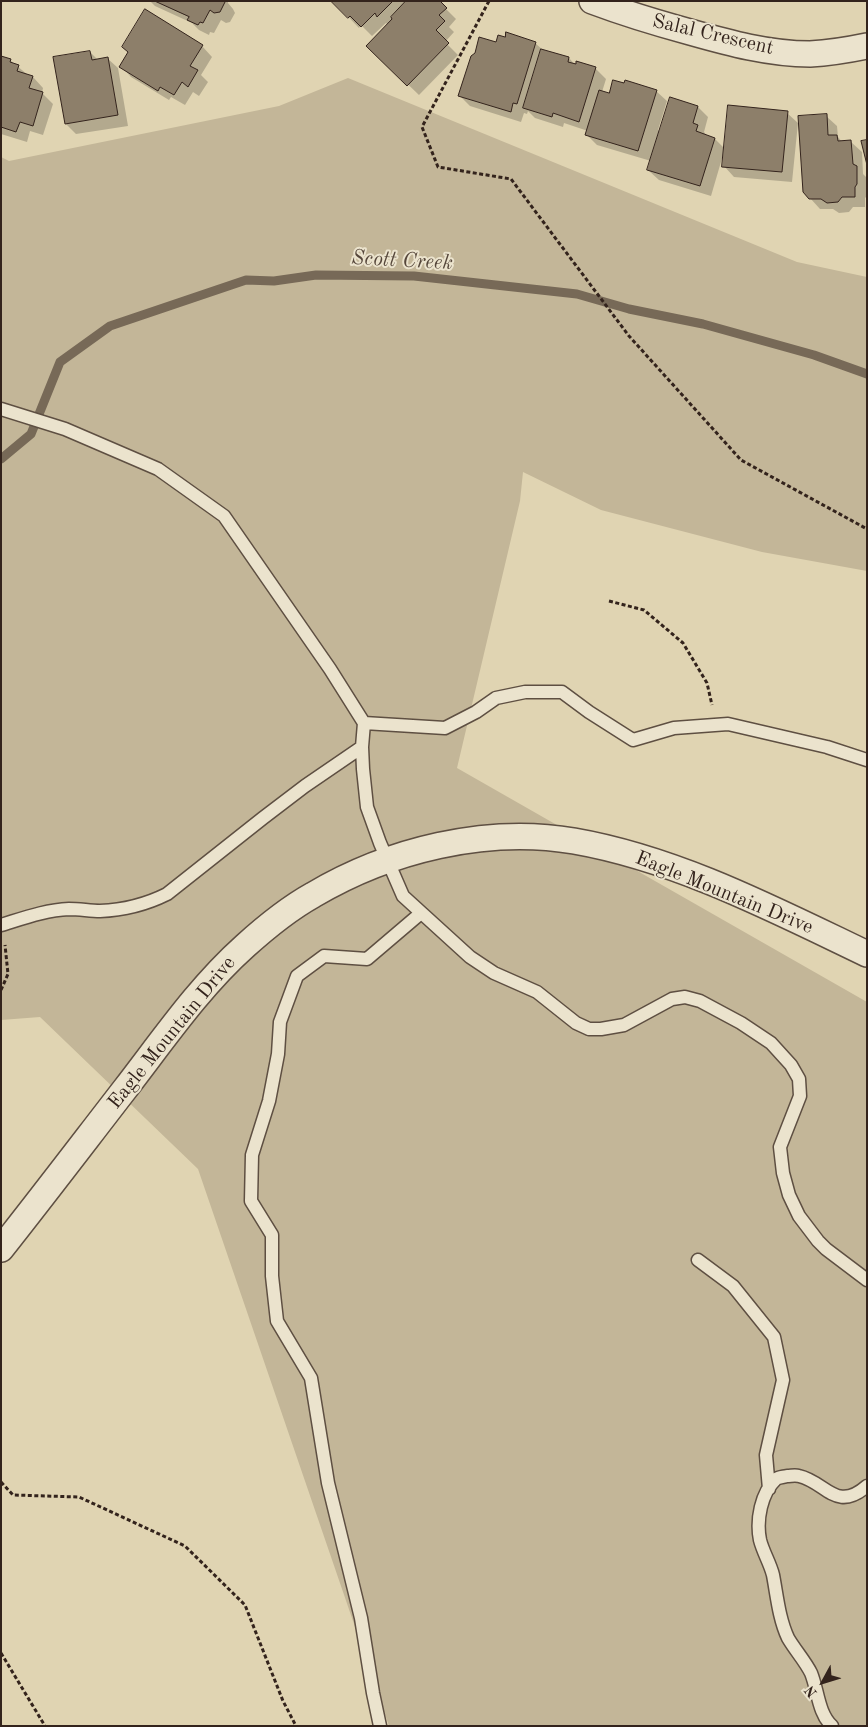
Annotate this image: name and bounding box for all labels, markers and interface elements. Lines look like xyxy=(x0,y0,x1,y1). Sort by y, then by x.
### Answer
street label: Salal Crescent xyxy=(650,9,776,61)
water label: Scott Creek xyxy=(351,246,453,276)
street label: Eagle Mountain Drive xyxy=(632,846,816,940)
street label: Eagle Mountain Drive xyxy=(103,952,241,1114)
north arrow xyxy=(798,1657,848,1707)
text: N xyxy=(803,1683,820,1700)

